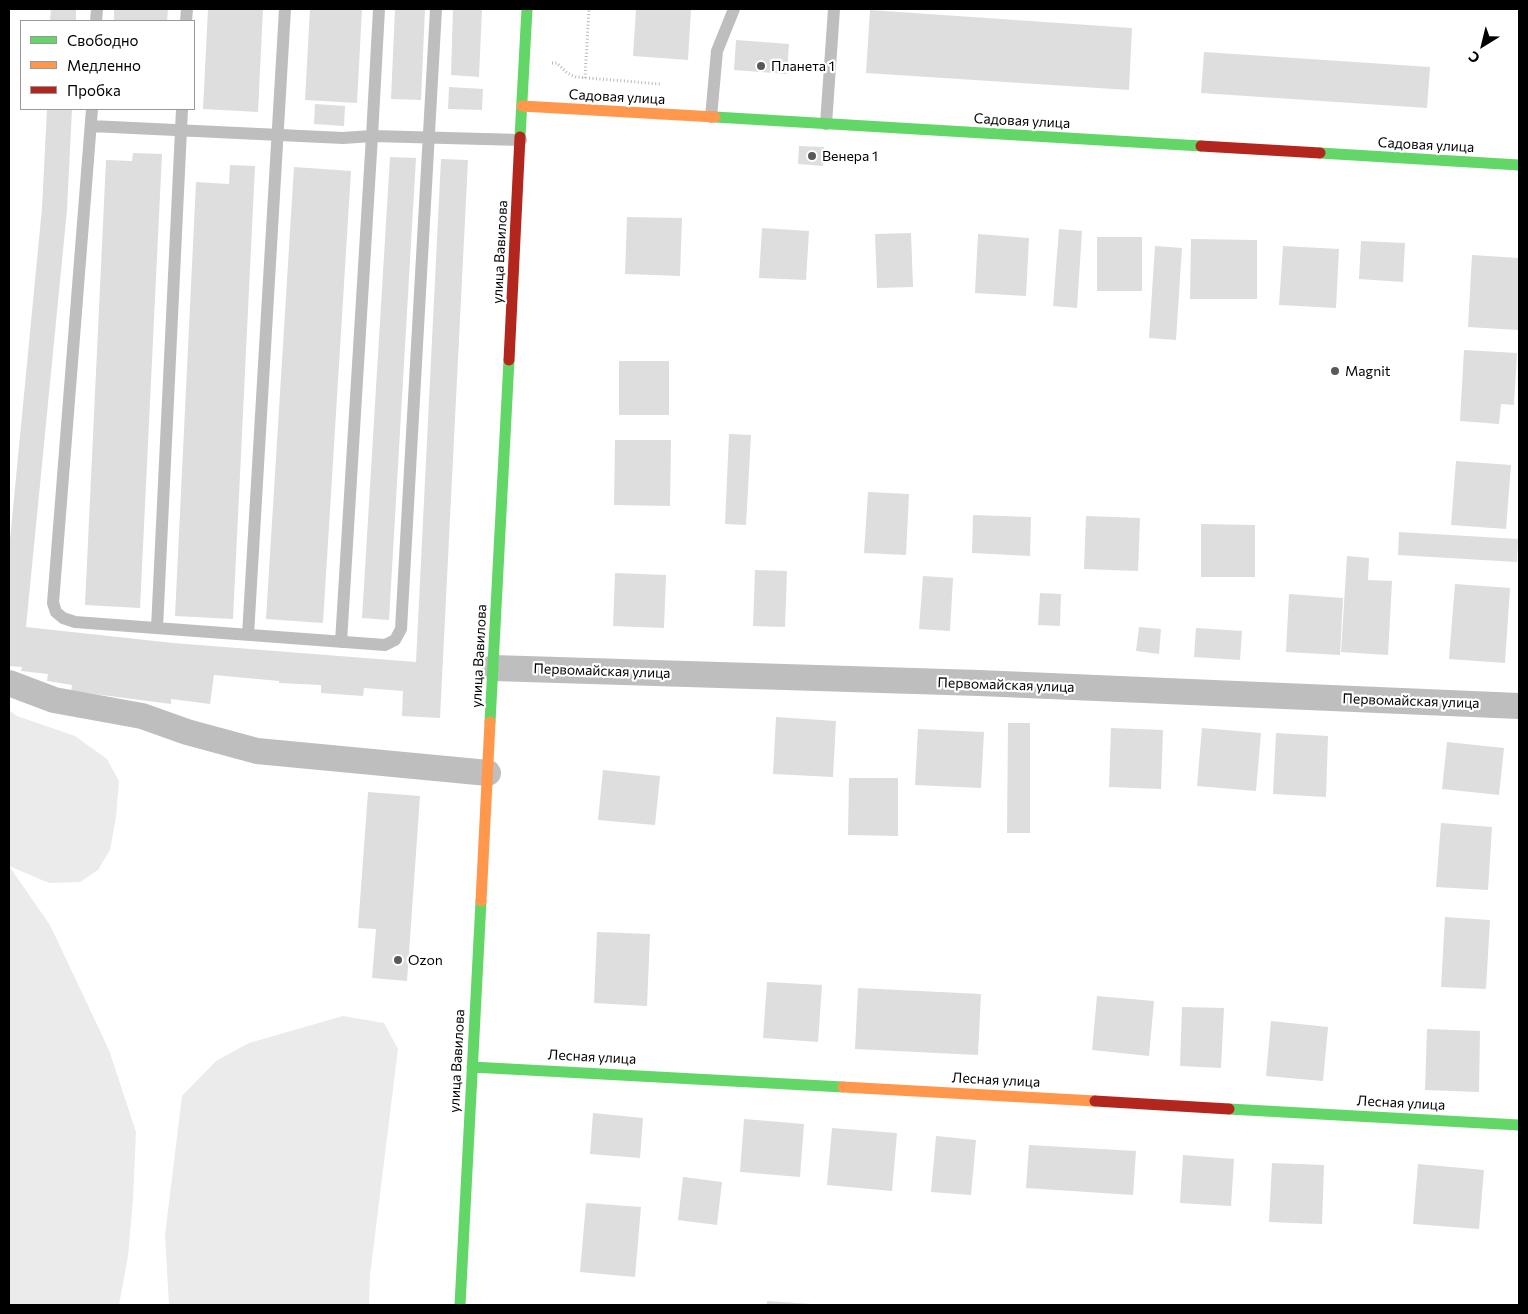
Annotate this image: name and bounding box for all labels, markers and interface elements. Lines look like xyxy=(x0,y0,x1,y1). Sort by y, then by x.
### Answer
legend xyxy=(20,20,195,110)
north arrow xyxy=(1458,20,1508,70)
text: Свободно xyxy=(67,31,138,49)
text: С xyxy=(1465,48,1483,67)
text: Медленно xyxy=(67,56,141,74)
place label: Планета 1 xyxy=(771,58,835,74)
marker: Планета 1 xyxy=(755,60,767,72)
text: Пробка xyxy=(67,81,121,99)
street label: Садовая улица xyxy=(568,86,666,108)
street label: Садовая улица xyxy=(973,110,1071,132)
street label: Садовая улица xyxy=(1377,134,1475,156)
place label: Венера 1 xyxy=(822,148,878,164)
marker: Венера 1 xyxy=(806,150,818,162)
street label: улица Вавилова xyxy=(489,200,511,304)
place label: Magnit xyxy=(1345,363,1391,379)
marker: Magnit xyxy=(1329,365,1341,377)
street label: улица Вавилова xyxy=(468,604,490,708)
street label: Первомайская улица xyxy=(533,660,671,682)
street label: Первомайская улица xyxy=(937,674,1075,696)
street label: Первомайская улица xyxy=(1342,690,1480,712)
place label: Ozon xyxy=(408,952,443,968)
marker: Ozon xyxy=(392,954,404,966)
street label: улица Вавилова xyxy=(446,1009,468,1113)
street label: Лесная улица xyxy=(547,1046,637,1068)
street label: Лесная улица xyxy=(951,1069,1041,1091)
street label: Лесная улица xyxy=(1356,1092,1446,1114)

